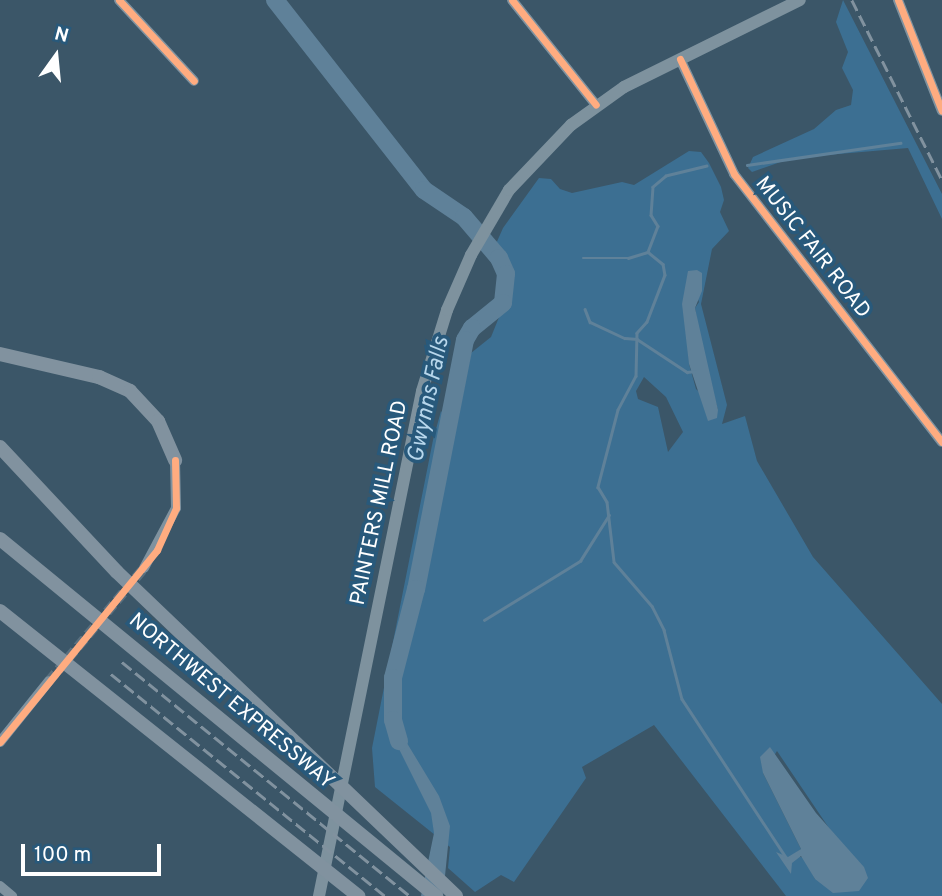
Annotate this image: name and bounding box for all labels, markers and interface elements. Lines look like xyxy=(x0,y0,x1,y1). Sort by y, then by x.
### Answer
north arrow xyxy=(21,21,91,91)
text: N xyxy=(52,22,71,49)
street label: MUSIC FAIR ROAD xyxy=(749,172,875,324)
water label: Gwynns Falls xyxy=(403,335,457,465)
street label: PAINTERS MILL ROAD xyxy=(346,398,414,608)
street label: NORTHWEST EXPRESSWAY xyxy=(123,608,339,796)
scale bar xyxy=(24,830,164,874)
text: 100 m xyxy=(34,842,91,869)

